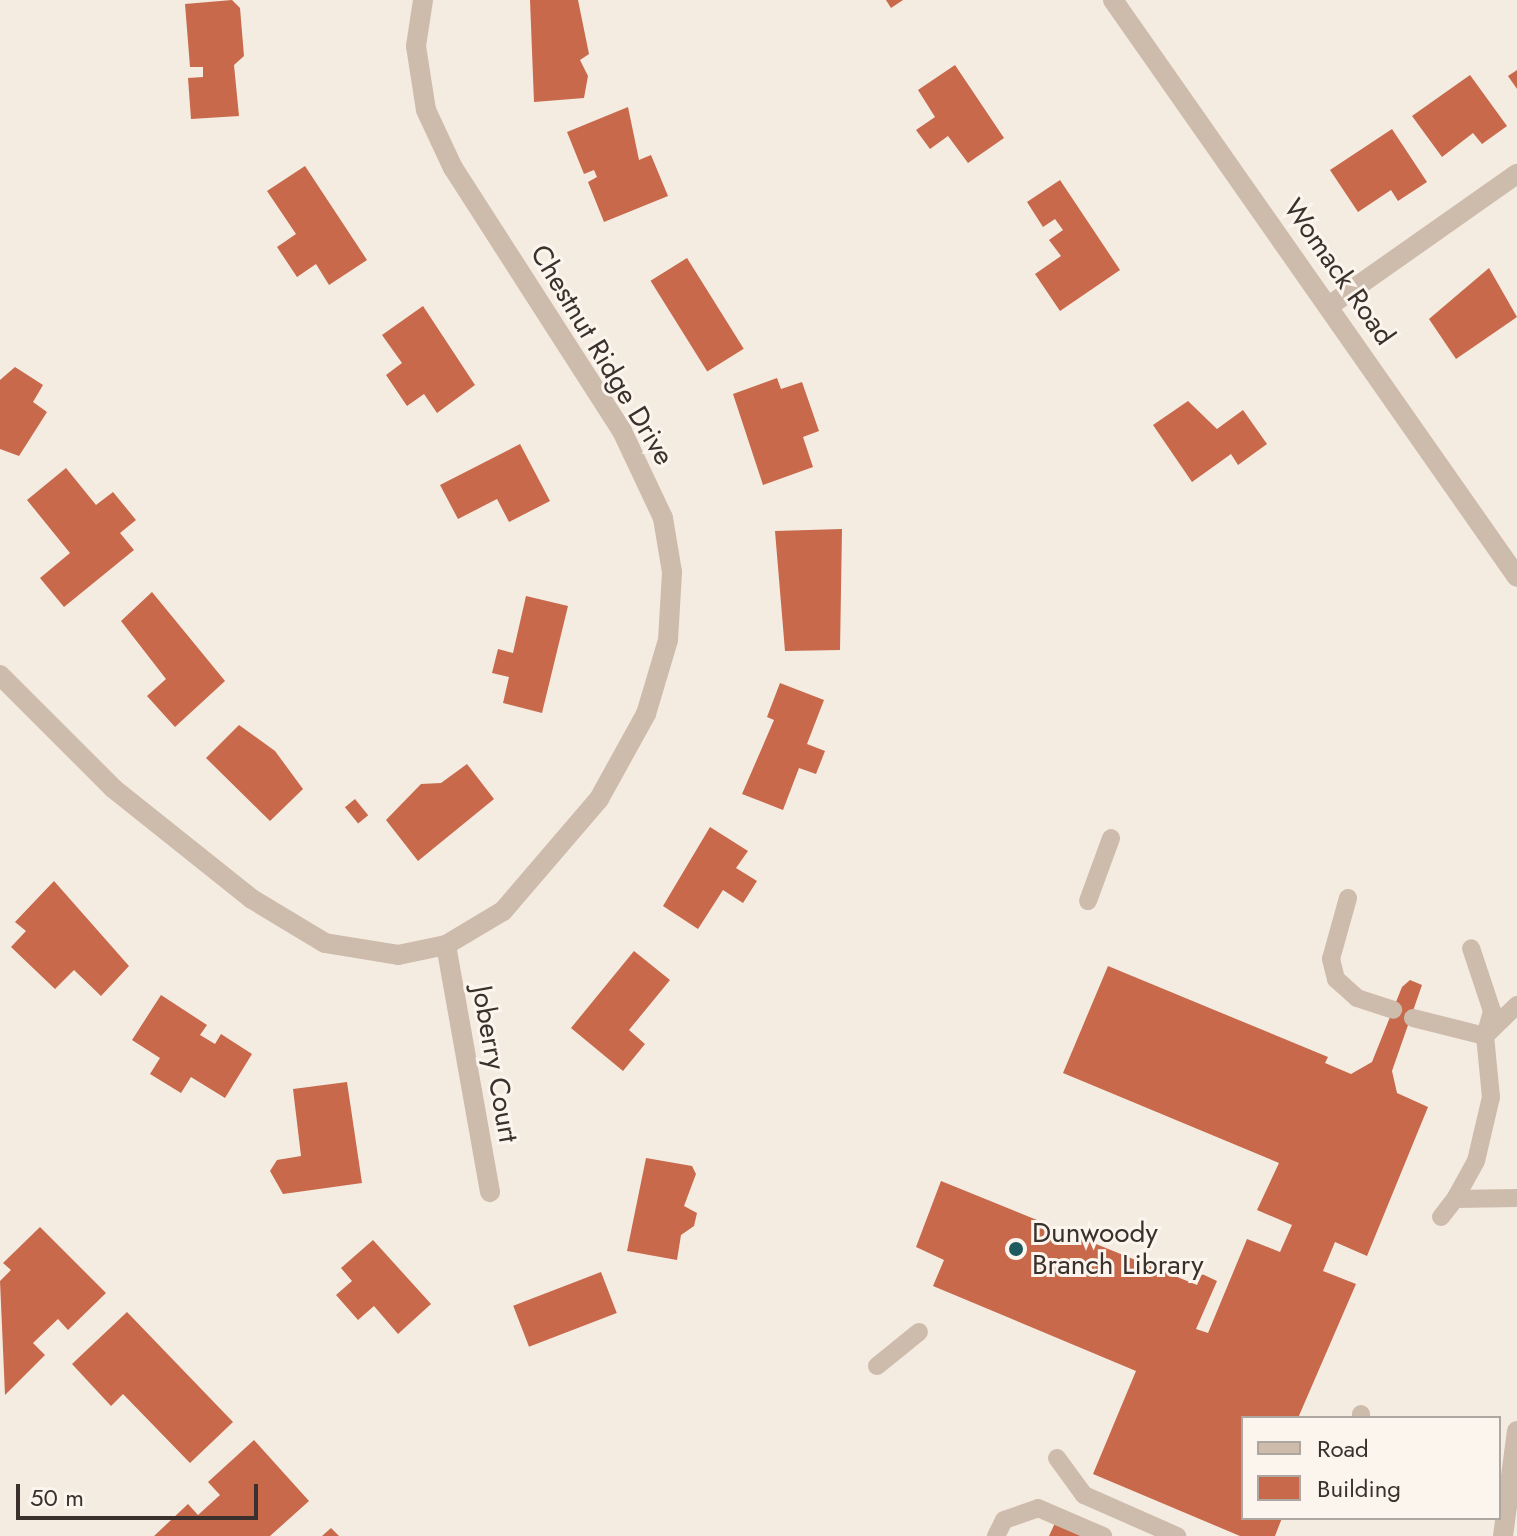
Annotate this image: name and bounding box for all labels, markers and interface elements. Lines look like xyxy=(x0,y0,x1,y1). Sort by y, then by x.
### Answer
street label: Womack Road xyxy=(1276,193,1402,351)
street label: Chestnut Ridge Drive xyxy=(523,239,681,471)
street label: Joberry Court xyxy=(465,983,525,1145)
place label: Dunwoody Branch Library xyxy=(1032,1216,1204,1282)
marker: Dunwoody Branch Library xyxy=(1007,1240,1025,1258)
legend xyxy=(1241,1416,1501,1520)
text: Road xyxy=(1317,1431,1369,1466)
scale bar xyxy=(20,1468,262,1518)
text: Building xyxy=(1317,1471,1401,1506)
text: 50 m xyxy=(30,1480,84,1515)

